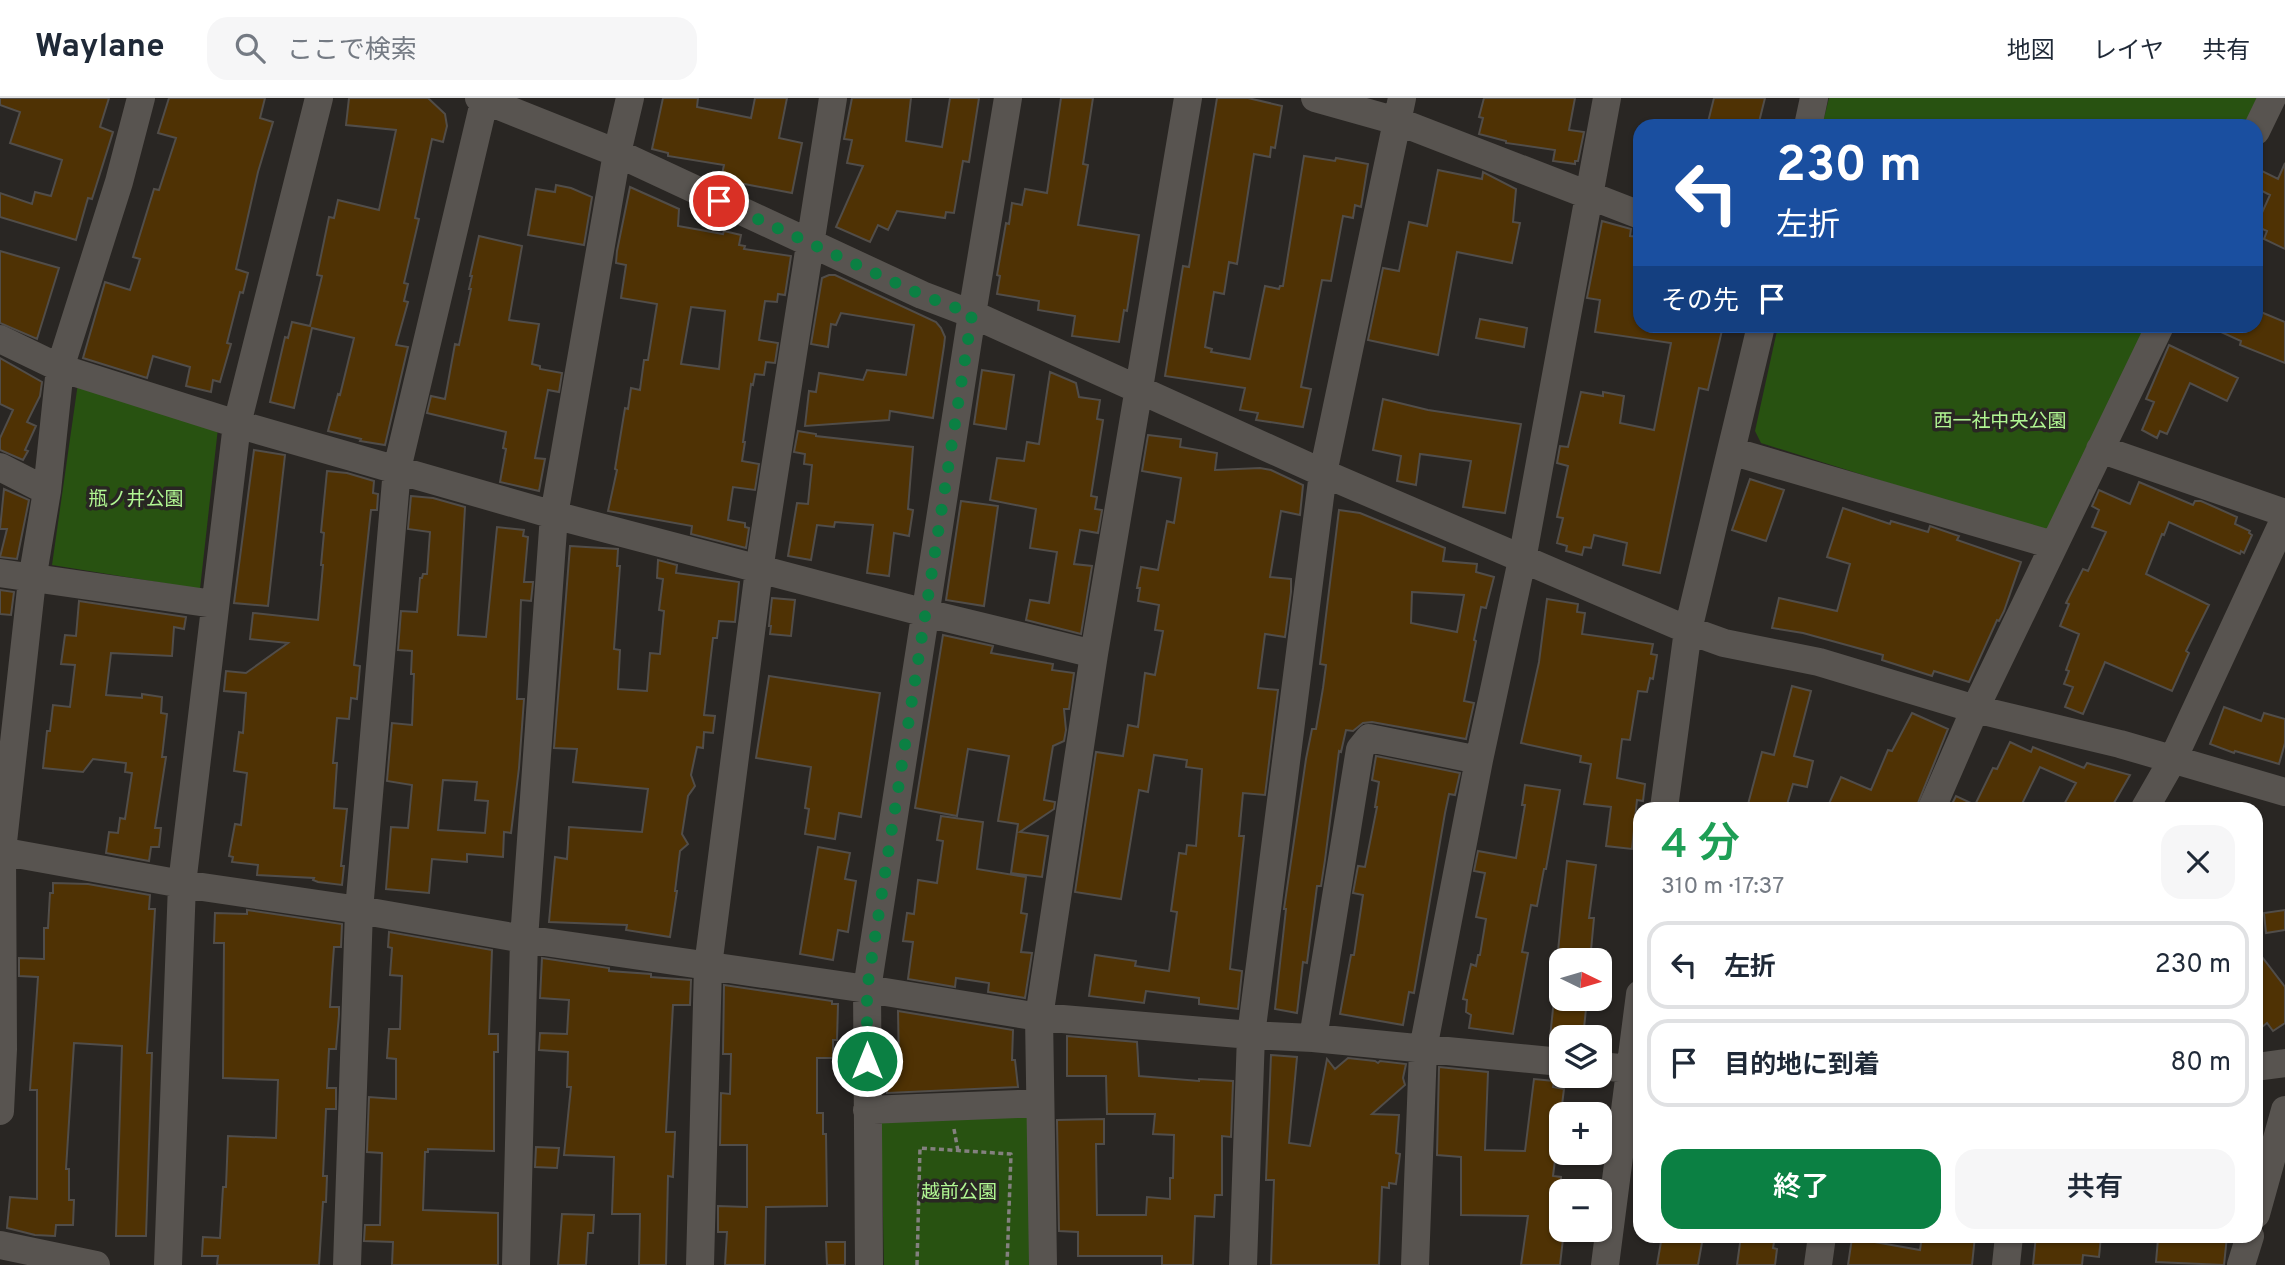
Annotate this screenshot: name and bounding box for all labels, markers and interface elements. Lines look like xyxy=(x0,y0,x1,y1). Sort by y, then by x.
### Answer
search box xyxy=(207,17,697,80)
text: Waylane xyxy=(35,27,165,69)
icon: search xyxy=(231,29,269,67)
text: ここで検索 xyxy=(287,35,417,68)
text: 地図 xyxy=(2007,37,2055,67)
text: レイヤ xyxy=(2093,37,2164,67)
text: 共有 xyxy=(2202,37,2250,67)
text: 230 m xyxy=(1776,137,1922,199)
icon: left xyxy=(1661,147,1752,238)
pin xyxy=(689,171,749,231)
icon: arrive xyxy=(700,182,738,220)
text: 左折 xyxy=(1776,207,1840,247)
icon: arrive xyxy=(1753,280,1791,318)
text: その先 xyxy=(1661,286,1739,319)
park label: 西一社中央公園 xyxy=(1933,410,2067,434)
park label: 瓶ノ井公園 xyxy=(88,488,184,512)
text: 4 分 xyxy=(1661,820,1740,873)
button: close xyxy=(2161,825,2235,899)
text: 310 m · 17:37 xyxy=(1661,873,1784,902)
icon: left xyxy=(1665,946,1703,984)
north arrow xyxy=(1549,948,1612,1012)
map controls xyxy=(1549,948,1612,1242)
text: 230 m xyxy=(2155,949,2231,982)
text: 左折 xyxy=(1724,952,1776,985)
position arrow xyxy=(830,1024,904,1098)
button: layers xyxy=(1549,1025,1612,1088)
icon: arrive xyxy=(1665,1044,1703,1082)
text: 80 m xyxy=(2171,1047,2231,1080)
text: 目的地に到着 xyxy=(1724,1050,1880,1083)
button: + xyxy=(1549,1102,1612,1165)
button: 終了 xyxy=(1661,1149,1941,1229)
button: 共有 xyxy=(1955,1149,2235,1229)
button: − xyxy=(1549,1179,1612,1242)
park label: 越前公園 xyxy=(921,1181,997,1205)

